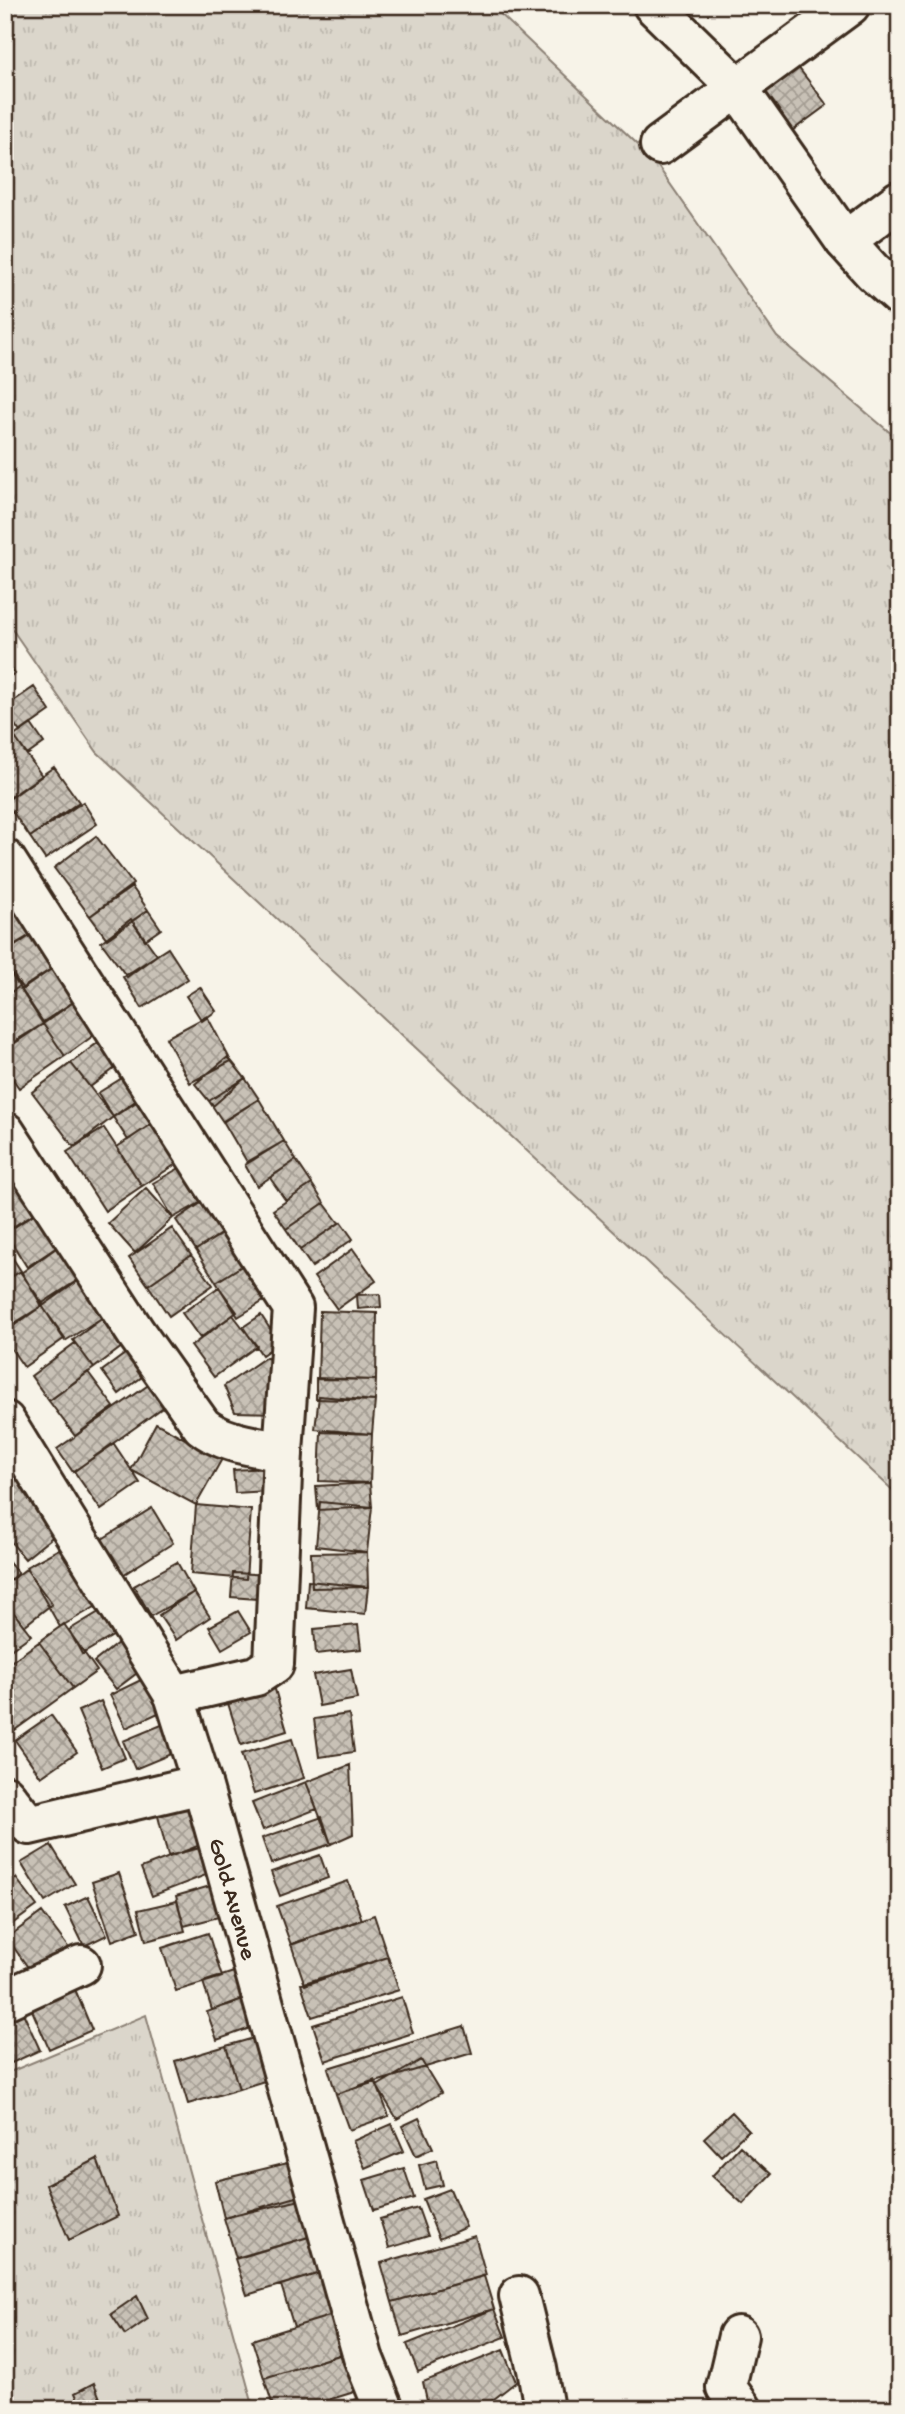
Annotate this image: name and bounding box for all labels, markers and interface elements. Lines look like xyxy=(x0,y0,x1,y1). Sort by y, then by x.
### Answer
street label: Gold Avenue xyxy=(200,1835,262,1964)

